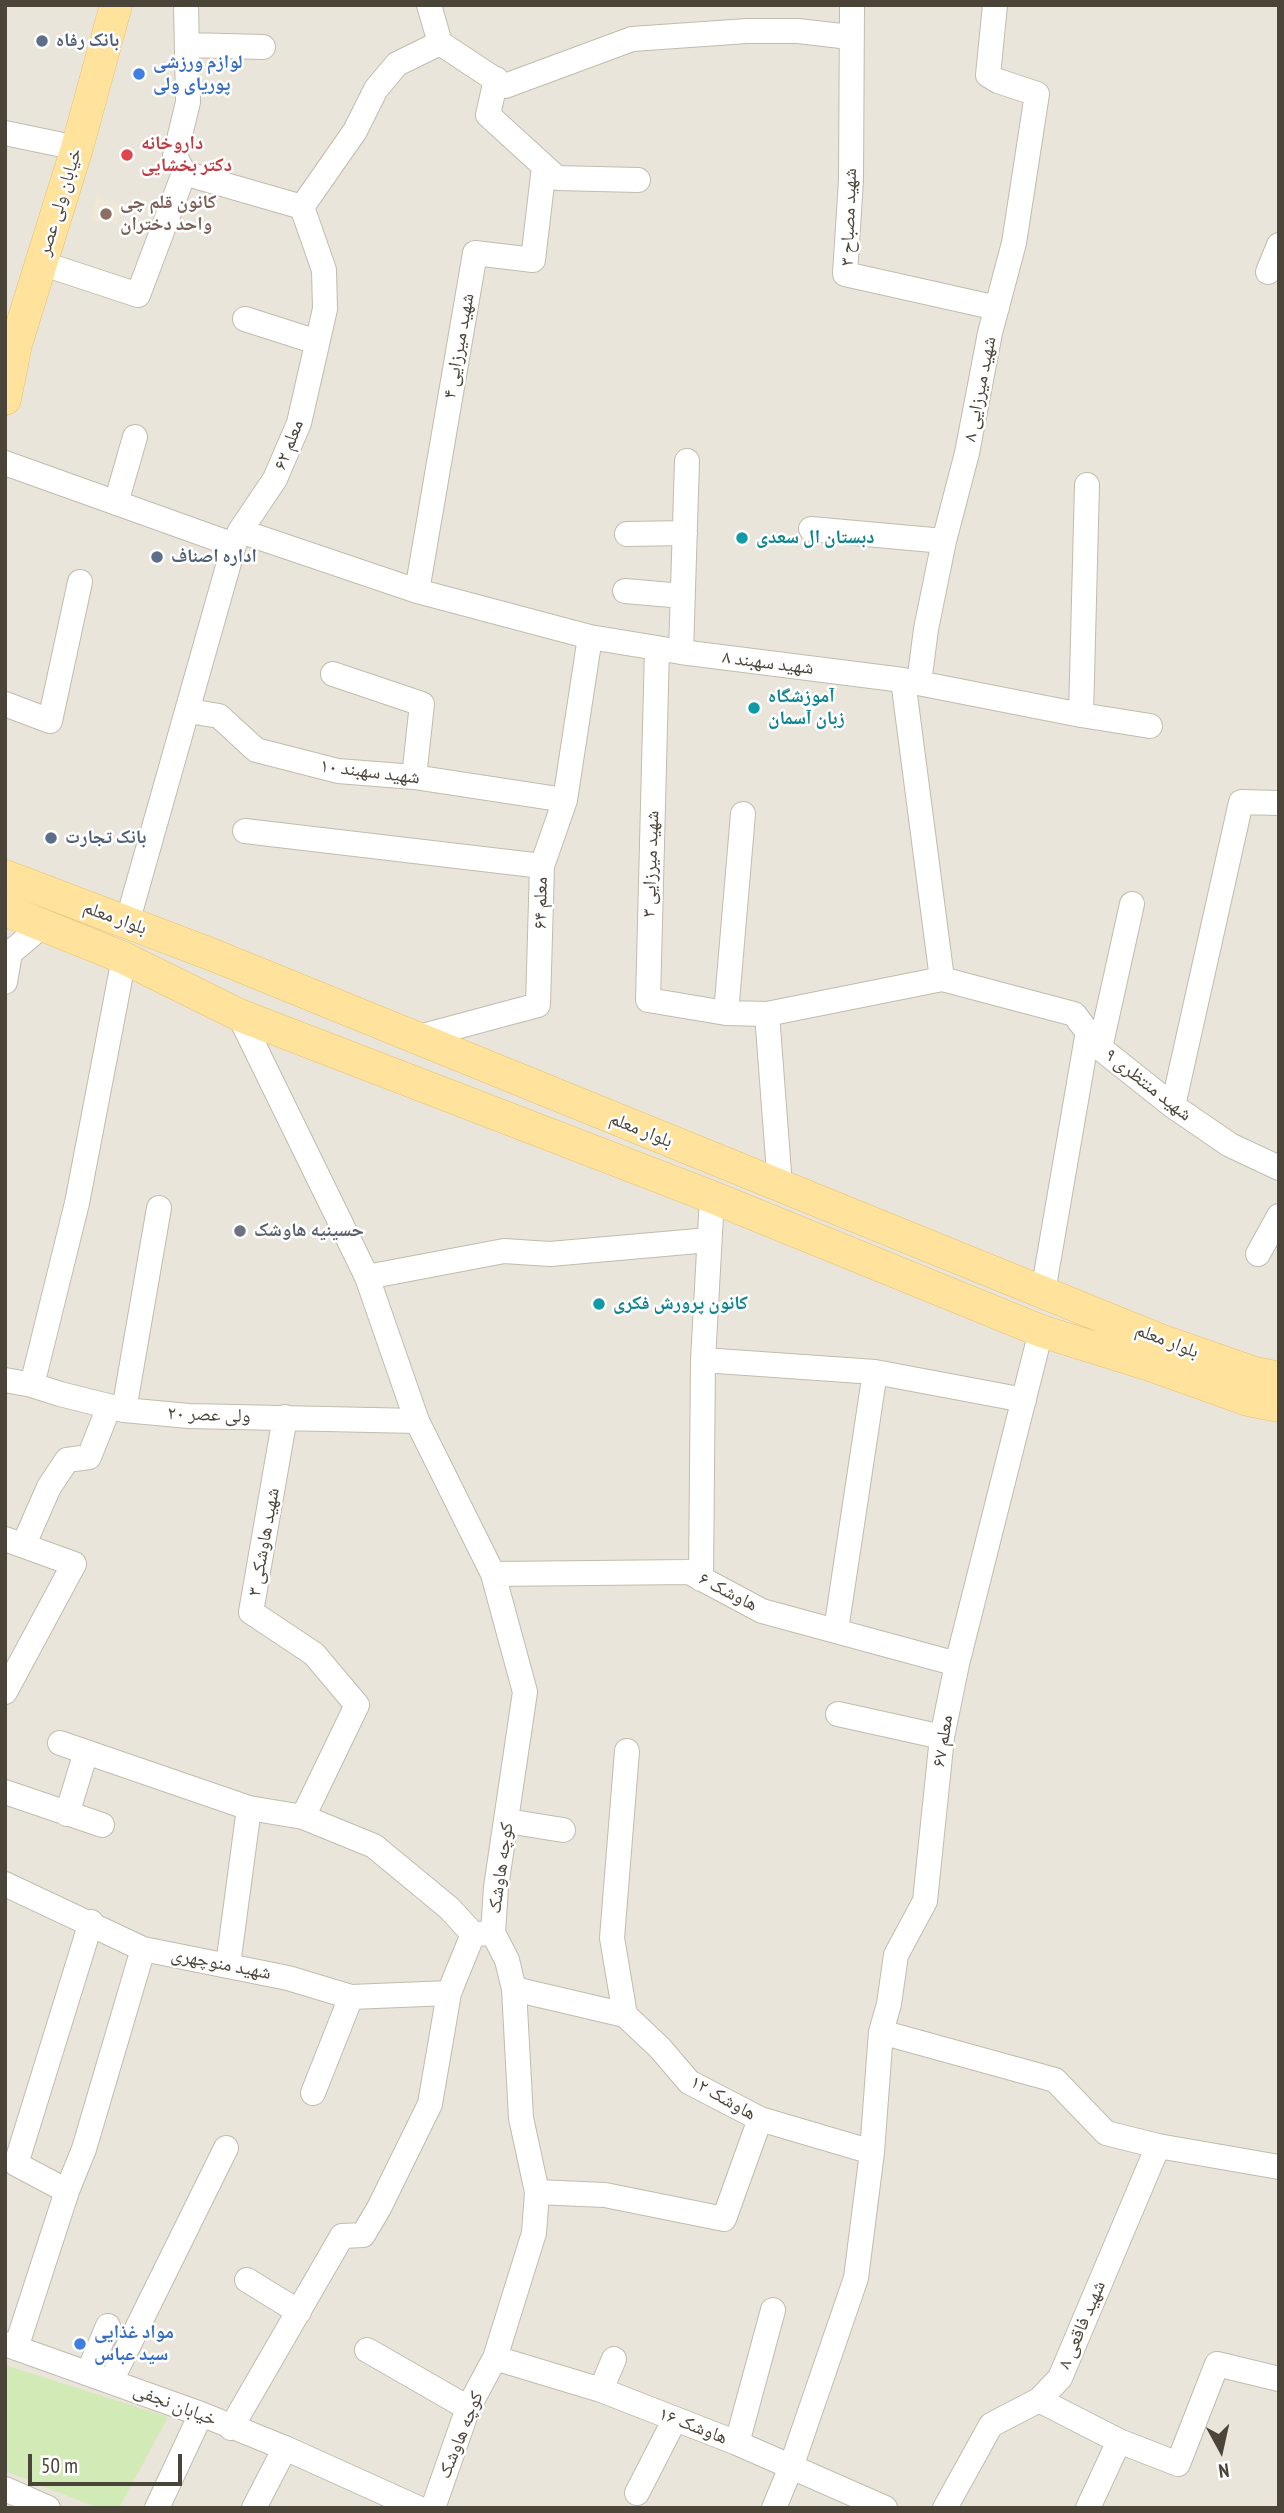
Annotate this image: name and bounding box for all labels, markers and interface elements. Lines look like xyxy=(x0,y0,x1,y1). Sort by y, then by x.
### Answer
place label: بانک رفاه xyxy=(56,30,119,52)
marker: بانک رفاه xyxy=(34,33,50,49)
place label: لوازم ورزشی پوریای ولی xyxy=(153,52,243,96)
marker: لوازم ورزشی پوریای ولی xyxy=(131,66,147,82)
place label: داروخانه دکتر بخشایی xyxy=(141,133,232,177)
street label: خیابان ولی عصر xyxy=(33,146,87,258)
marker: داروخانه دکتر بخشایی xyxy=(119,147,135,163)
street label: شهید مصباح ۳ xyxy=(836,168,862,266)
place label: کانون قلم چی واحد دختران xyxy=(120,192,216,236)
marker: کانون قلم چی واحد دختران xyxy=(98,206,114,222)
street label: شهید میرزایی ۴ xyxy=(439,291,479,401)
street label: شهید میرزایی ۸ xyxy=(959,334,1001,444)
street label: معلم ۶۲ xyxy=(269,416,309,474)
place label: دبستان ال سعدی xyxy=(756,527,874,549)
marker: دبستان ال سعدی xyxy=(734,530,750,546)
place label: اداره اصناف xyxy=(171,546,257,568)
marker: اداره اصناف xyxy=(149,549,165,565)
street label: شهید سهبند ۸ xyxy=(721,646,815,680)
place label: آموزشگاه زبان آسمان xyxy=(768,686,845,730)
marker: آموزشگاه زبان آسمان xyxy=(746,700,762,716)
street label: شهید سهبند ۱۰ xyxy=(319,755,421,789)
street label: شهید میرزایی ۳ xyxy=(638,810,664,918)
place label: بانک تجارت xyxy=(65,827,146,849)
marker: بانک تجارت xyxy=(43,830,59,846)
street label: معلم ۶۴ xyxy=(529,877,553,929)
street label: بلوار معلم xyxy=(80,896,150,940)
street label: شهید منتظری ۹ xyxy=(1100,1044,1196,1126)
street label: بلوار معلم xyxy=(606,1107,676,1153)
place label: حسینیه هاوشک xyxy=(254,1220,364,1242)
marker: حسینیه هاوشک xyxy=(232,1223,248,1239)
place label: کانون پرورش فکری xyxy=(613,1293,748,1315)
marker: کانون پرورش فکری xyxy=(591,1296,607,1312)
street label: بلوار معلم xyxy=(1132,1319,1202,1363)
street label: ولی عصر ۲۰ xyxy=(167,1402,251,1428)
street label: شهید هاوشکی ۳ xyxy=(243,1486,285,1598)
street label: هاوشک ۶ xyxy=(695,1568,761,1616)
street label: معلم ۶۷ xyxy=(928,1713,958,1769)
street label: کوچه هاوشک xyxy=(483,1821,519,1915)
street label: شهید منوچهری xyxy=(169,1943,273,1985)
street label: هاوشک ۱۲ xyxy=(686,2071,760,2125)
street label: شهید فاقعی ۸ xyxy=(1053,2277,1111,2373)
place label: مواد غذایی سید عباس xyxy=(94,2322,174,2366)
marker: مواد غذایی سید عباس xyxy=(72,2336,88,2352)
street label: خیابان نجفی xyxy=(130,2379,220,2431)
street label: کوچه هاوشک xyxy=(433,2388,489,2482)
street label: هاوشک ۱۶ xyxy=(655,2403,731,2449)
north arrow xyxy=(1186,2415,1256,2485)
scale bar xyxy=(32,2440,186,2484)
text: 50 m xyxy=(41,2452,78,2479)
text: N xyxy=(1217,2458,1231,2483)

